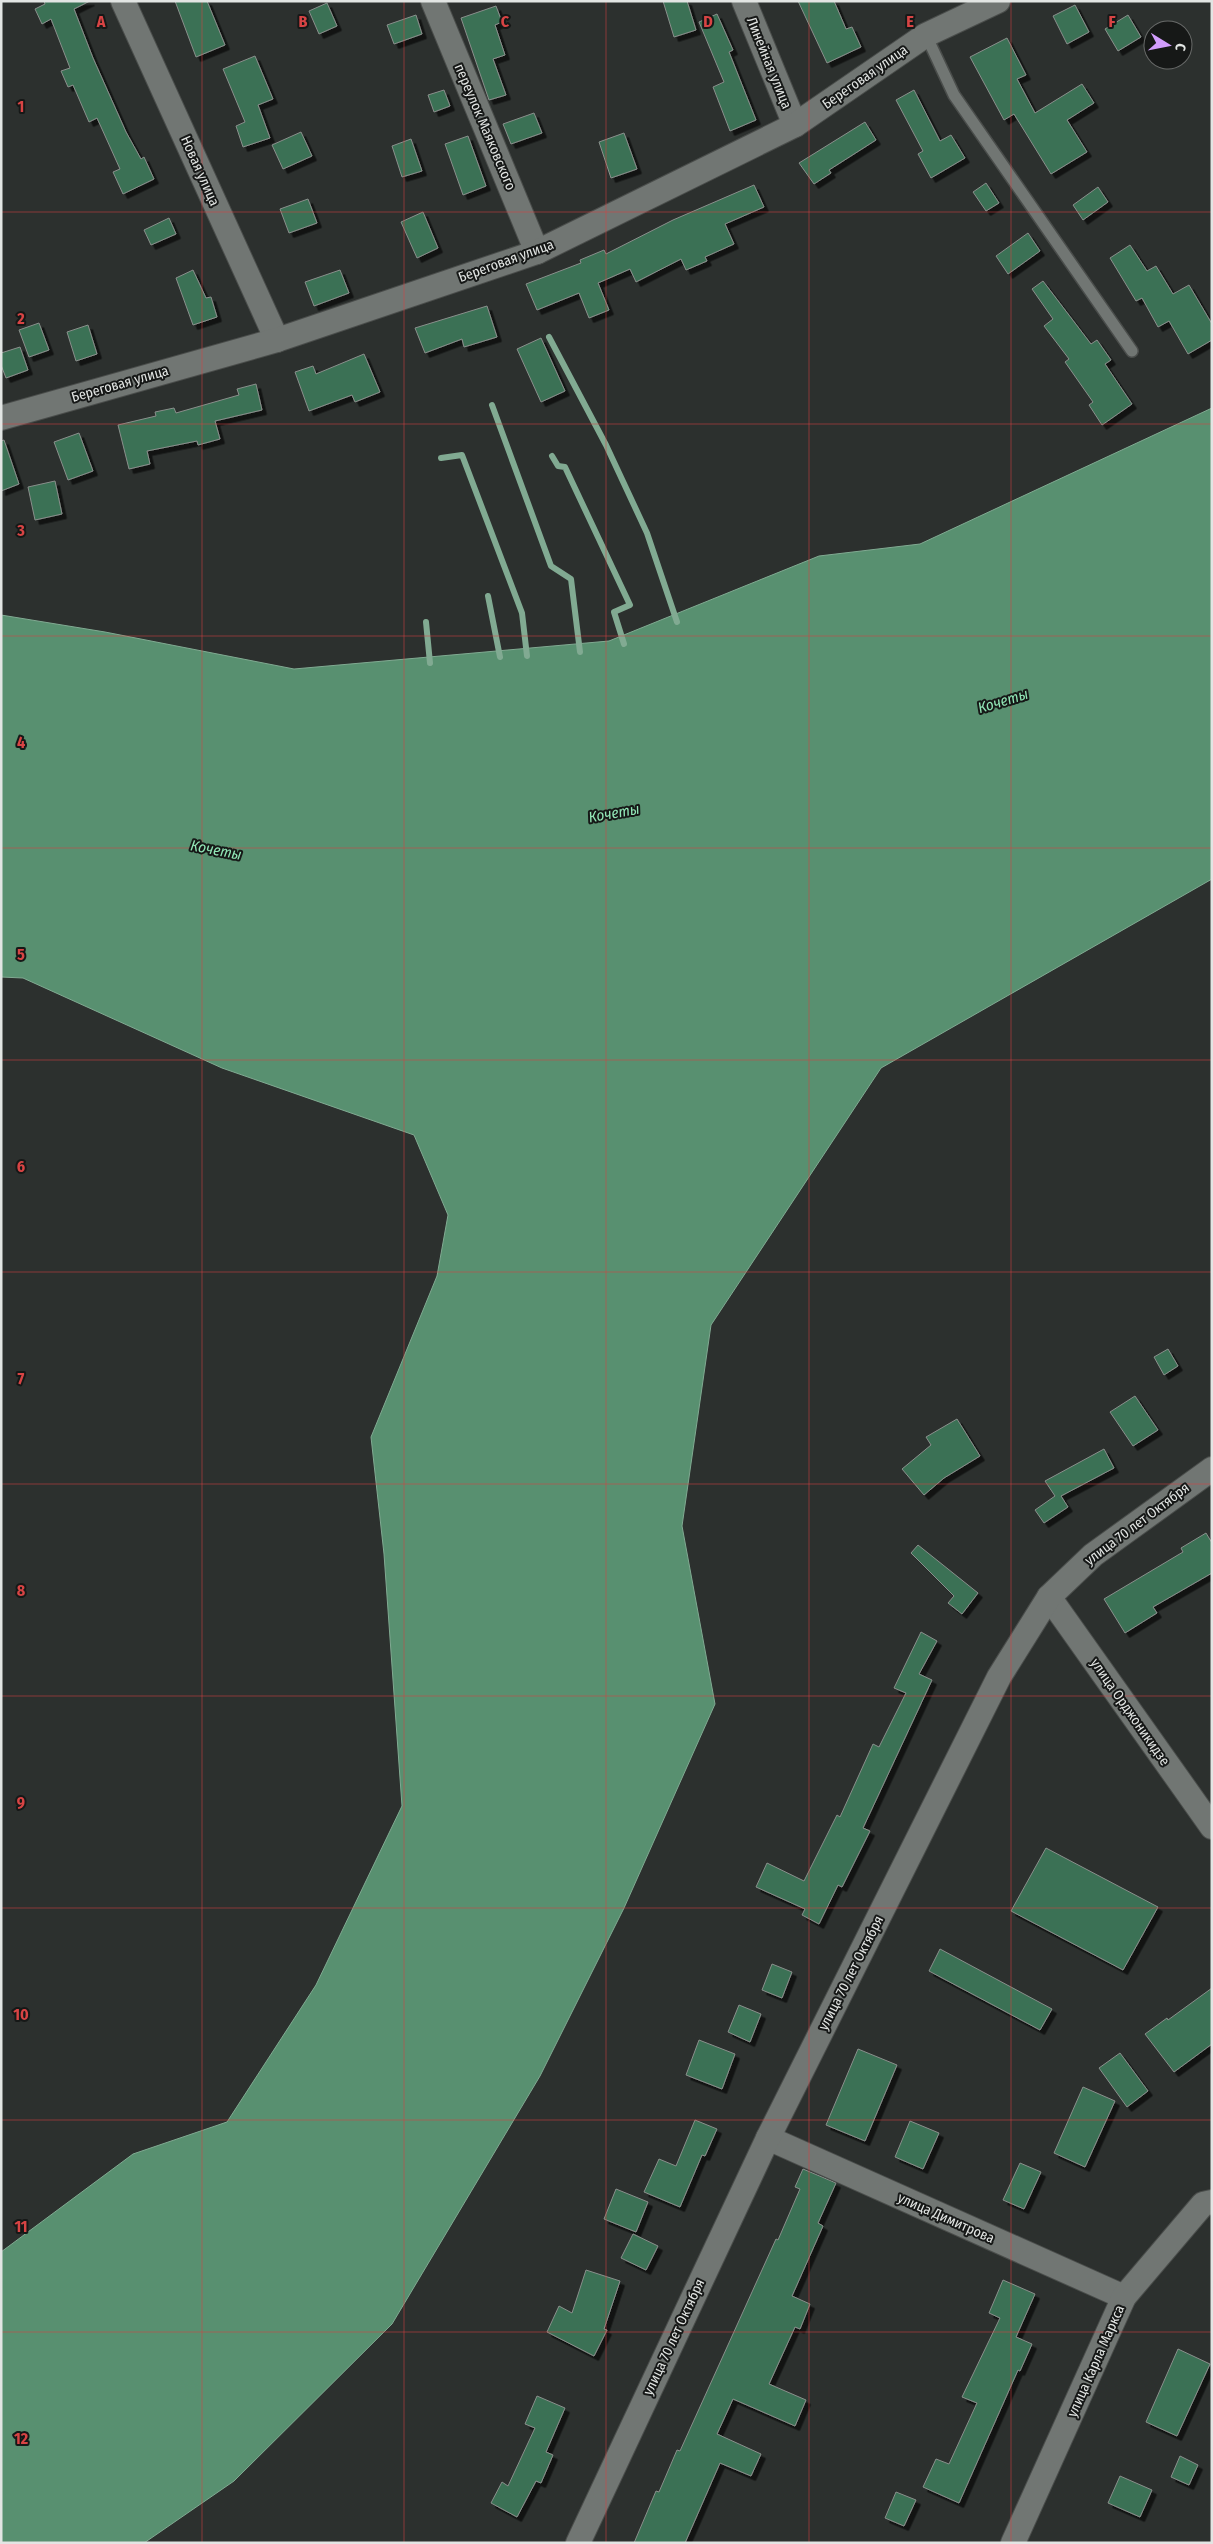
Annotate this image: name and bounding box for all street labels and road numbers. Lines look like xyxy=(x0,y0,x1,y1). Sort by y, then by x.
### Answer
street label: Линейная улица xyxy=(743,15,795,111)
street label: Береговая улица xyxy=(819,41,911,113)
street label: переулок Маяковского xyxy=(451,61,519,193)
street label: Новая улица xyxy=(177,133,223,209)
street label: Береговая улица xyxy=(456,236,556,286)
street label: Береговая улица xyxy=(70,362,171,406)
street label: улица 70 лет Октября xyxy=(1081,1479,1193,1569)
street label: улица Орджоникидзе xyxy=(1087,1655,1173,1769)
street label: улица 70 лет Октября xyxy=(815,1913,887,2033)
street label: улица Димитрова xyxy=(895,2189,997,2247)
street label: улица 70 лет Октября xyxy=(640,2276,708,2398)
street label: улица Карла Маркса xyxy=(1064,2302,1128,2420)

